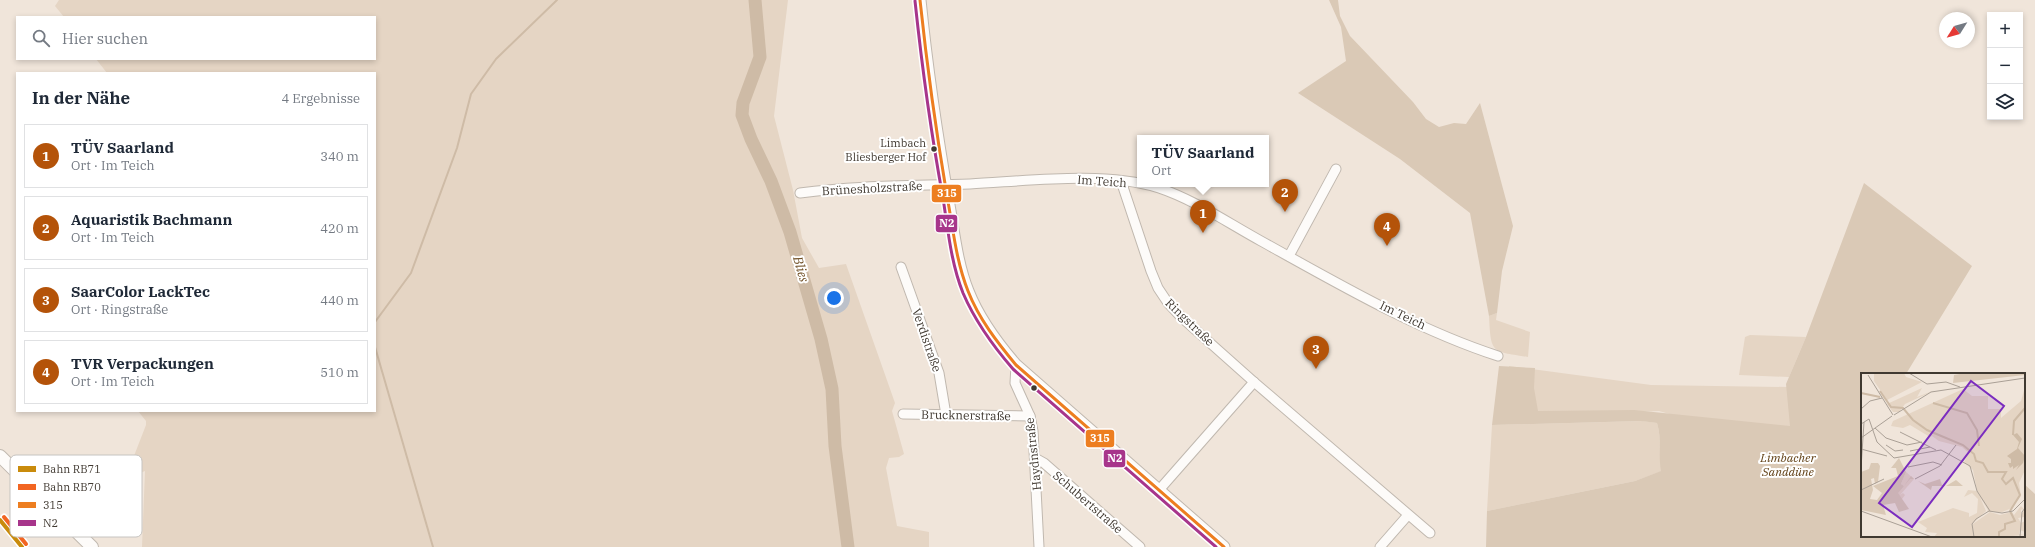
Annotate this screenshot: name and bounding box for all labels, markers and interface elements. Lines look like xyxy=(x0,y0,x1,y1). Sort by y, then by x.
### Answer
north arrow xyxy=(1939,12,1975,48)
map controls xyxy=(1987,12,2023,120)
button: + xyxy=(1987,12,2023,48)
search box xyxy=(16,16,376,60)
icon: search xyxy=(30,27,52,49)
text: Hier suchen xyxy=(62,29,148,48)
button: − xyxy=(1987,48,2023,84)
button: layers xyxy=(1987,84,2023,120)
text: In der Nähe xyxy=(32,87,130,109)
text: 4 Ergebnisse xyxy=(281,90,360,107)
popup xyxy=(1137,135,1269,187)
place label: Limbach Bliesberger Hof xyxy=(845,136,927,164)
text: TÜV Saarland xyxy=(71,138,174,157)
text: TÜV Saarland xyxy=(1152,143,1254,162)
marker: Limbach Bliesberger Hof xyxy=(929,144,939,154)
text: 1 xyxy=(42,148,50,165)
text: 340 m xyxy=(320,148,359,165)
text: Ort · Im Teich xyxy=(71,157,155,174)
text: Ort xyxy=(1152,162,1171,179)
street label: Im Teich xyxy=(1077,172,1128,190)
street label: Brünesholzstraße xyxy=(821,178,923,198)
pin: 2 xyxy=(1272,179,1298,212)
line badge: 315 xyxy=(931,184,962,203)
text: 315 xyxy=(937,186,957,200)
pin: 1 xyxy=(1190,200,1216,233)
text: Aquaristik Bachmann xyxy=(71,210,232,229)
pin: 4 xyxy=(1374,213,1400,246)
line badge: N2 xyxy=(935,214,958,233)
text: N2 xyxy=(939,216,955,230)
text: 2 xyxy=(42,220,50,237)
text: 420 m xyxy=(320,220,359,237)
text: Ort · Im Teich xyxy=(71,229,155,246)
water label: Blies xyxy=(789,253,813,284)
text: SaarColor LackTec xyxy=(71,282,210,301)
your location xyxy=(824,288,844,308)
text: 3 xyxy=(42,292,50,309)
text: 440 m xyxy=(320,292,359,309)
street label: Ringstraße xyxy=(1162,295,1218,349)
street label: Im Teich xyxy=(1377,297,1429,333)
text: Ort · Ringstraße xyxy=(71,301,168,318)
street label: Verdistraße xyxy=(909,306,945,374)
pin: 3 xyxy=(1303,336,1329,369)
text: TVR Verpackungen xyxy=(71,354,214,373)
text: 4 xyxy=(42,364,50,381)
text: 510 m xyxy=(320,364,359,381)
text: Ort · Im Teich xyxy=(71,373,155,390)
inset map xyxy=(1861,373,2025,537)
unlabelled marker xyxy=(1029,383,1039,393)
street label: Brucknerstraße xyxy=(921,407,1011,423)
street label: Haydnstraße xyxy=(1022,417,1044,491)
line badge: 315 xyxy=(1085,429,1115,448)
text: 315 xyxy=(1090,431,1110,445)
line badge: N2 xyxy=(1103,449,1126,468)
park label: Limbacher Sanddüne xyxy=(1759,450,1816,479)
text: N2 xyxy=(1107,451,1123,465)
legend xyxy=(10,455,142,537)
text: Bahn RB71 xyxy=(43,462,101,476)
street label: Schubertstraße xyxy=(1050,468,1126,536)
text: Bahn RB70 xyxy=(43,480,101,494)
text: 315 xyxy=(43,498,63,512)
text: N2 xyxy=(43,516,58,530)

